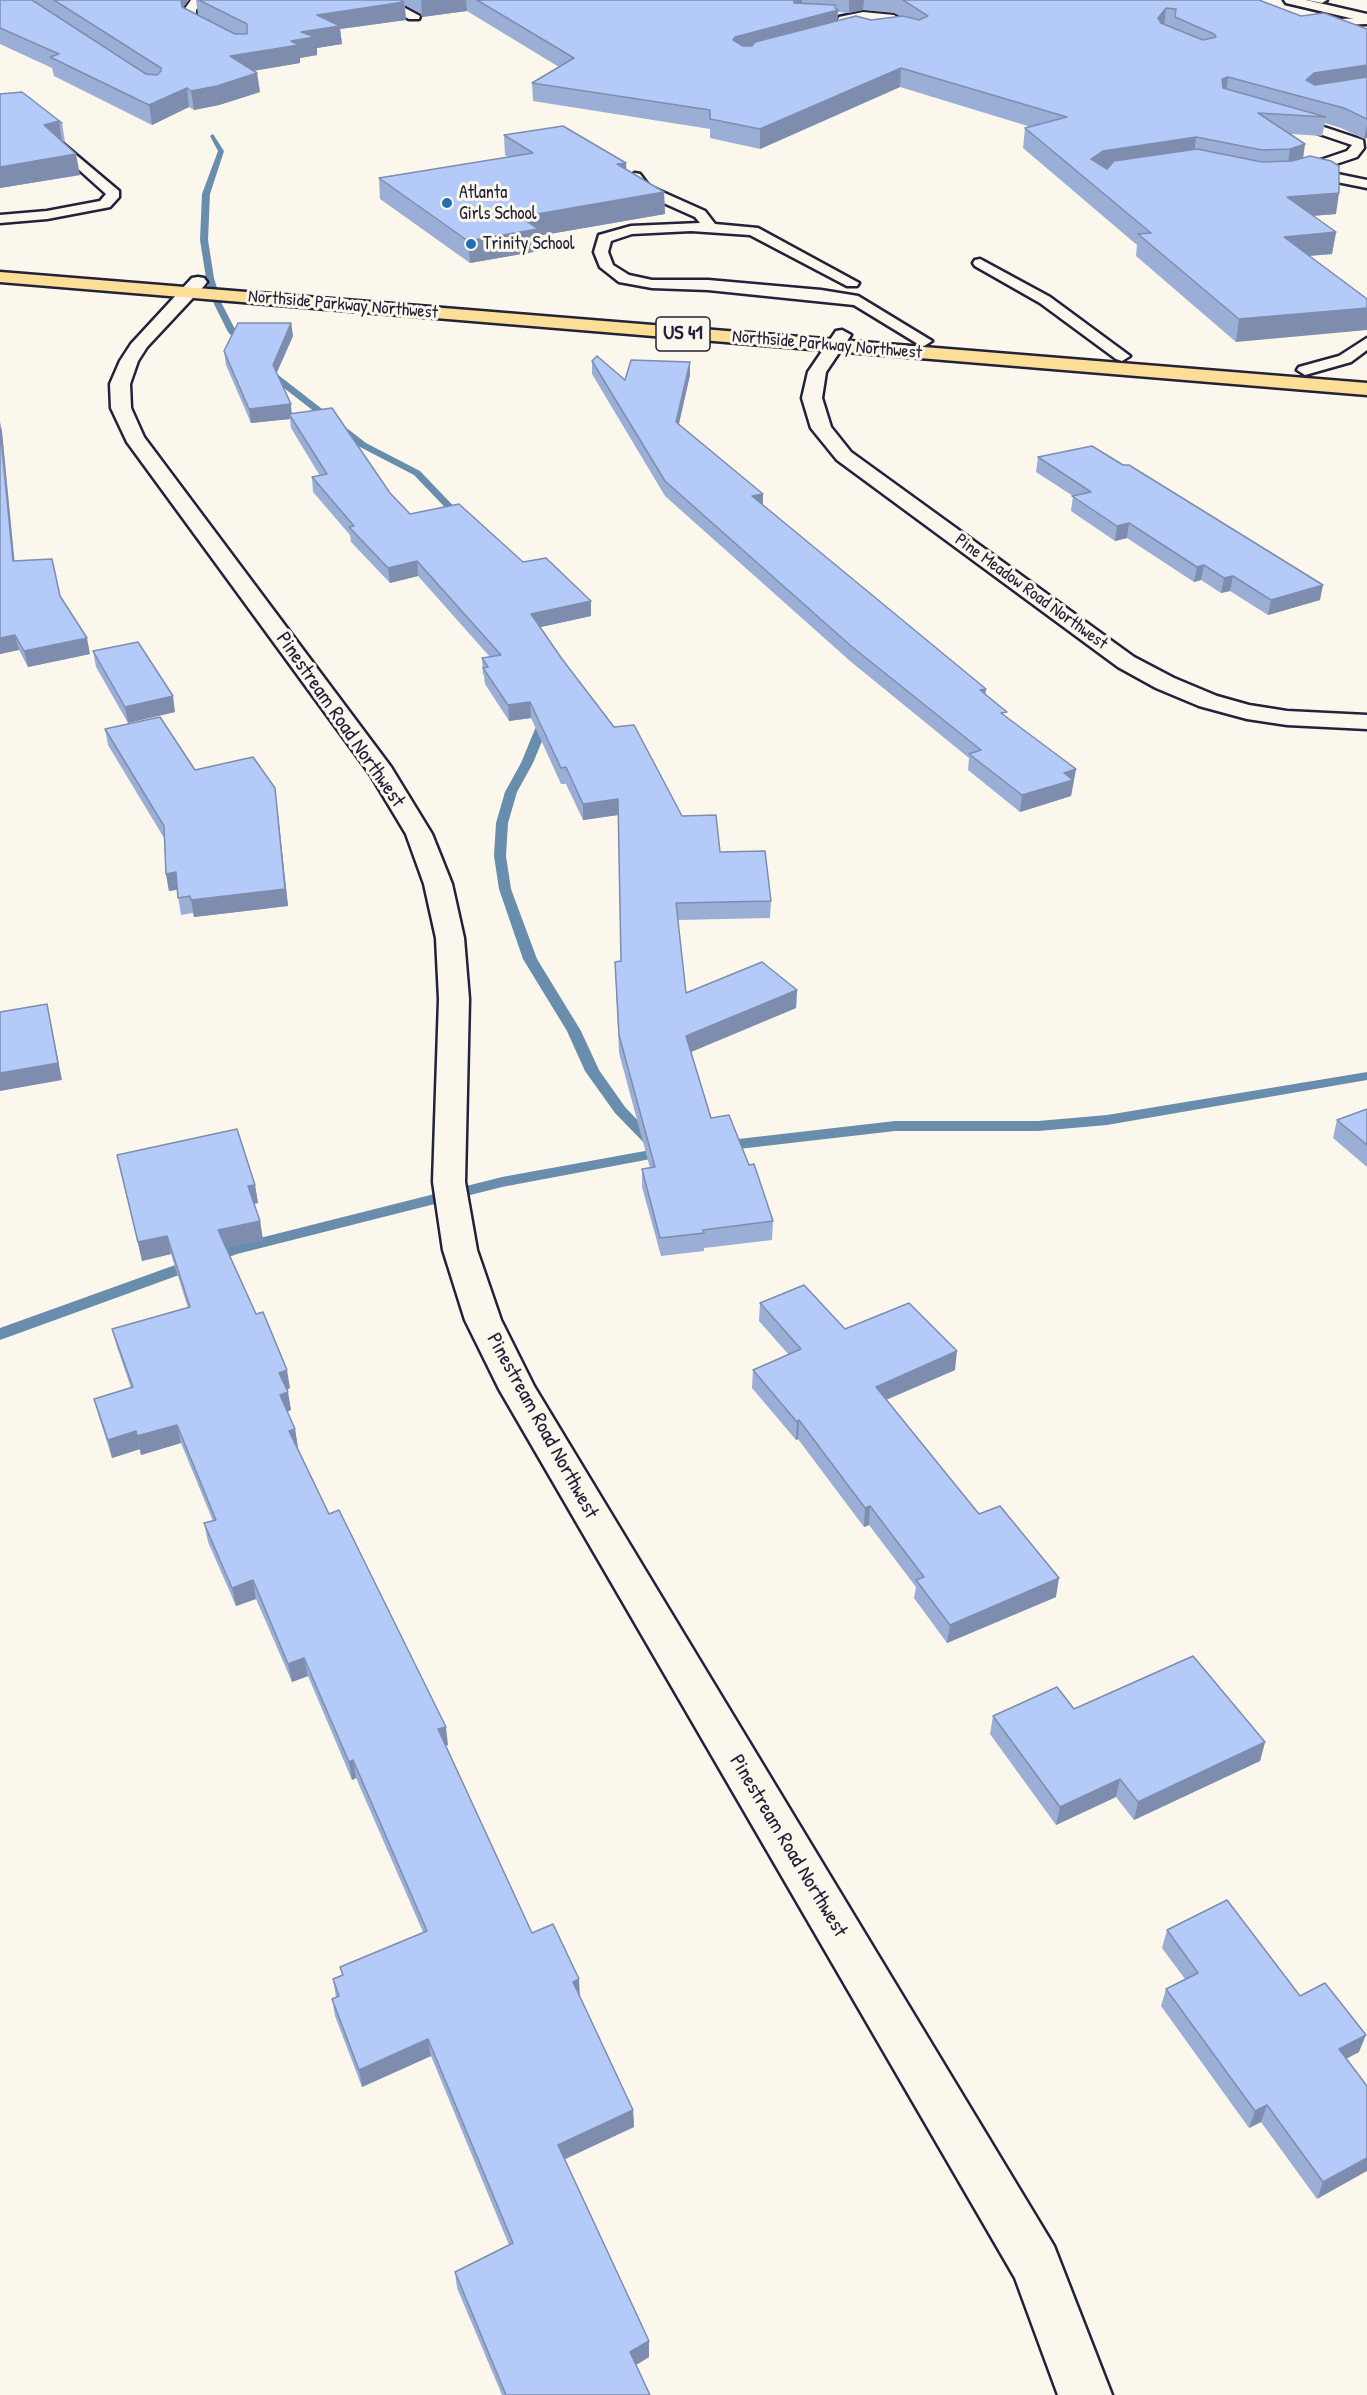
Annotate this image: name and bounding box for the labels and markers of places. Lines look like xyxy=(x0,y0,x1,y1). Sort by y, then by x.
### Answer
place label: Atlanta Girls School xyxy=(459,182,537,224)
marker: Atlanta Girls School xyxy=(440,196,454,210)
place label: Trinity School xyxy=(483,233,575,255)
marker: Trinity School xyxy=(464,237,478,251)

